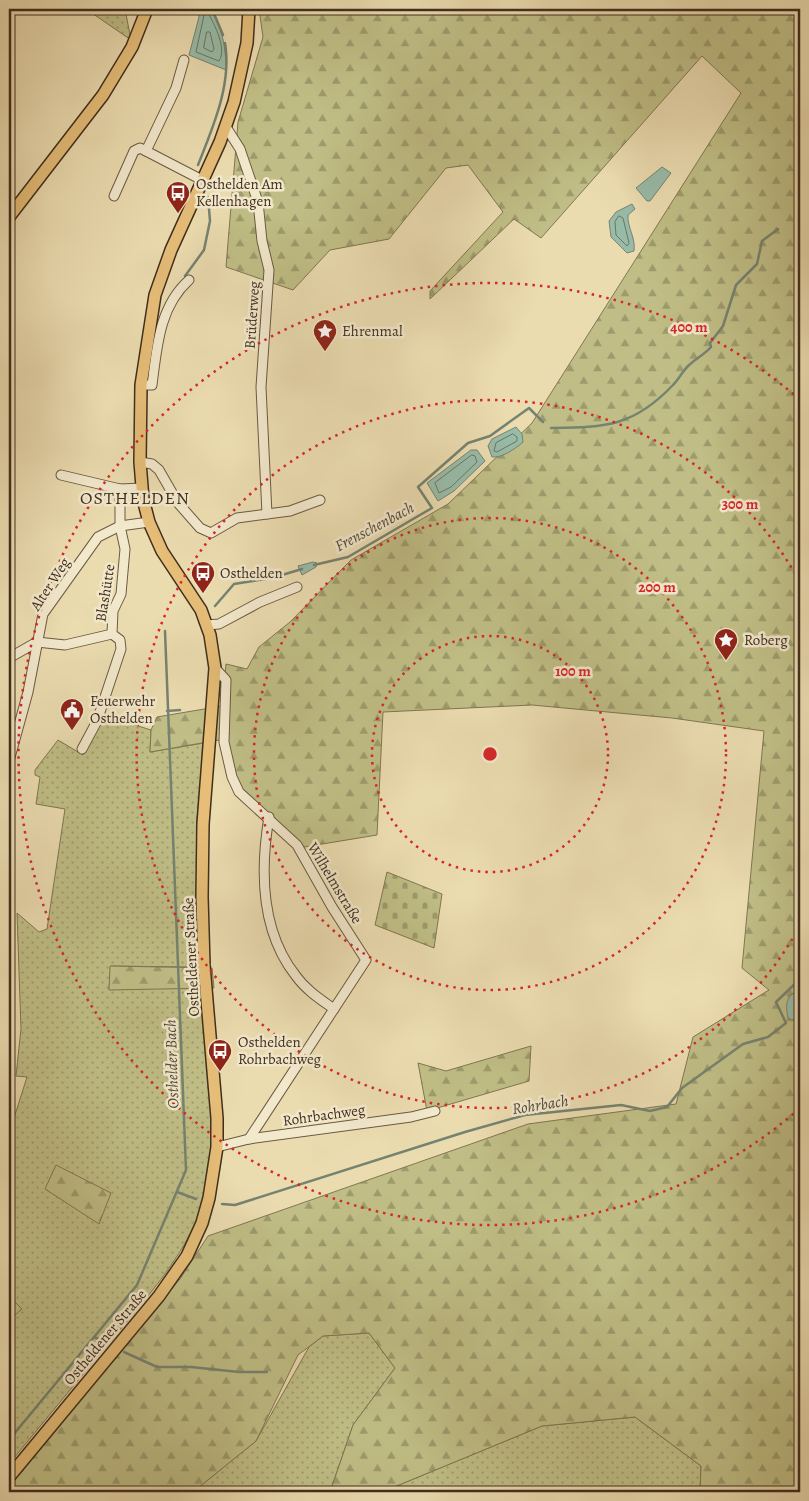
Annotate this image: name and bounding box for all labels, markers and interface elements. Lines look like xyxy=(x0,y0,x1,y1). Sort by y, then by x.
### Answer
place label: Osthelden Am Kellenhagen xyxy=(196,174,283,211)
bus stop icon: Osthelden Am Kellenhagen xyxy=(165,180,191,214)
street label: Brüderweg xyxy=(240,280,264,350)
text: 400 m xyxy=(670,317,708,337)
place icon: Ehrenmal xyxy=(312,318,338,352)
place label: Ehrenmal xyxy=(342,321,403,341)
district label: OSTHELDEN xyxy=(80,486,190,510)
text: 300 m xyxy=(722,494,759,514)
water label: Frenschenbach xyxy=(331,497,418,557)
street label: Alter Weg xyxy=(25,553,75,615)
bus stop icon: Osthelden xyxy=(190,560,216,594)
street label: Blashütte xyxy=(91,562,119,623)
place label: Osthelden xyxy=(220,563,283,583)
text: 200 m xyxy=(638,577,676,597)
place icon: Roberg xyxy=(713,627,739,661)
place label: Roberg xyxy=(744,630,788,650)
text: 100 m xyxy=(555,661,591,681)
place label: Feuerwehr Osthelden xyxy=(90,691,156,728)
public building icon: Feuerwehr Osthelden xyxy=(59,697,85,731)
centre of rings xyxy=(481,745,499,763)
street label: Wilhelmstraße xyxy=(302,838,367,928)
street label: Ostheldener Straße xyxy=(178,897,204,1017)
water label: Osthelder Bach xyxy=(159,1019,185,1109)
place label: Osthelden Rohrbachweg xyxy=(238,1032,322,1069)
bus stop icon: Osthelden Rohrbachweg xyxy=(207,1038,233,1072)
water label: Rohrbach xyxy=(510,1090,570,1120)
street label: Rohrbachweg xyxy=(281,1099,367,1131)
street label: Ostheldener Straße xyxy=(59,1285,151,1389)

